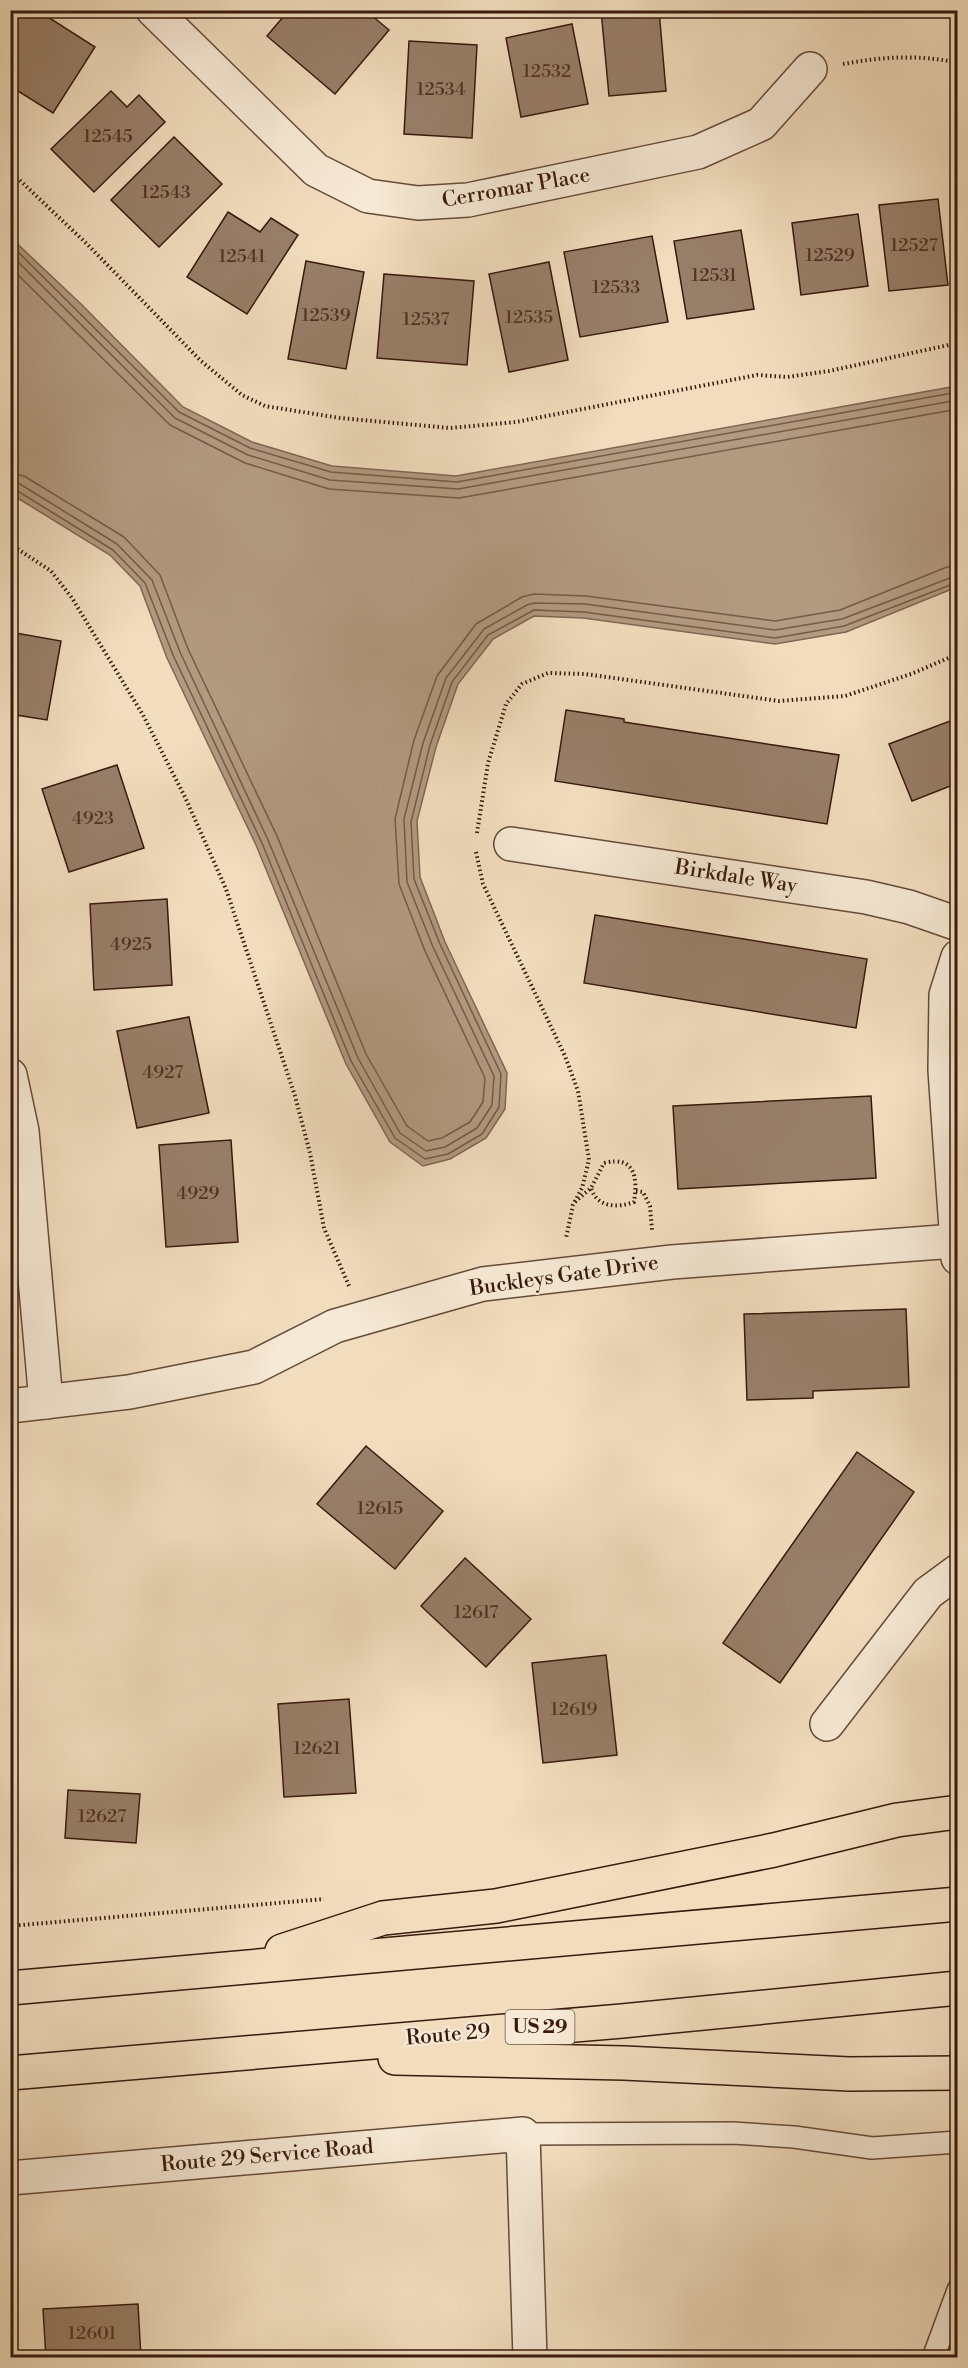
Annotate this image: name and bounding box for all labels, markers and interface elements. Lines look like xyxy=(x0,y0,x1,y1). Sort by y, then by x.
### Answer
house number: 12532 xyxy=(523,60,571,83)
house number: 12534 xyxy=(416,78,466,101)
house number: 12545 xyxy=(83,125,133,148)
street label: Cerromar Place xyxy=(440,162,592,214)
house number: 12543 xyxy=(141,181,191,204)
house number: 12527 xyxy=(890,234,938,257)
house number: 12529 xyxy=(805,244,855,267)
house number: 12541 xyxy=(218,245,266,268)
house number: 12531 xyxy=(691,264,737,287)
house number: 12533 xyxy=(592,276,640,299)
house number: 12539 xyxy=(301,304,351,327)
house number: 12535 xyxy=(505,306,553,329)
house number: 12537 xyxy=(403,308,449,331)
house number: 4923 xyxy=(72,807,114,830)
street label: Birkdale Way xyxy=(672,854,800,900)
house number: 4925 xyxy=(110,933,152,956)
house number: 4927 xyxy=(143,1061,183,1084)
house number: 4929 xyxy=(177,1182,219,1205)
street label: Buckleys Gate Drive xyxy=(467,1250,660,1302)
house number: 12615 xyxy=(357,1497,403,1520)
house number: 12617 xyxy=(454,1601,498,1624)
house number: 12619 xyxy=(551,1698,597,1721)
house number: 12621 xyxy=(293,1737,341,1760)
house number: 12627 xyxy=(78,1805,126,1828)
road number: US 29 xyxy=(506,2010,574,2044)
street label: Route 29 xyxy=(405,2018,491,2052)
street label: Route 29 Service Road xyxy=(160,2134,375,2178)
house number: 12601 xyxy=(68,2322,116,2345)

